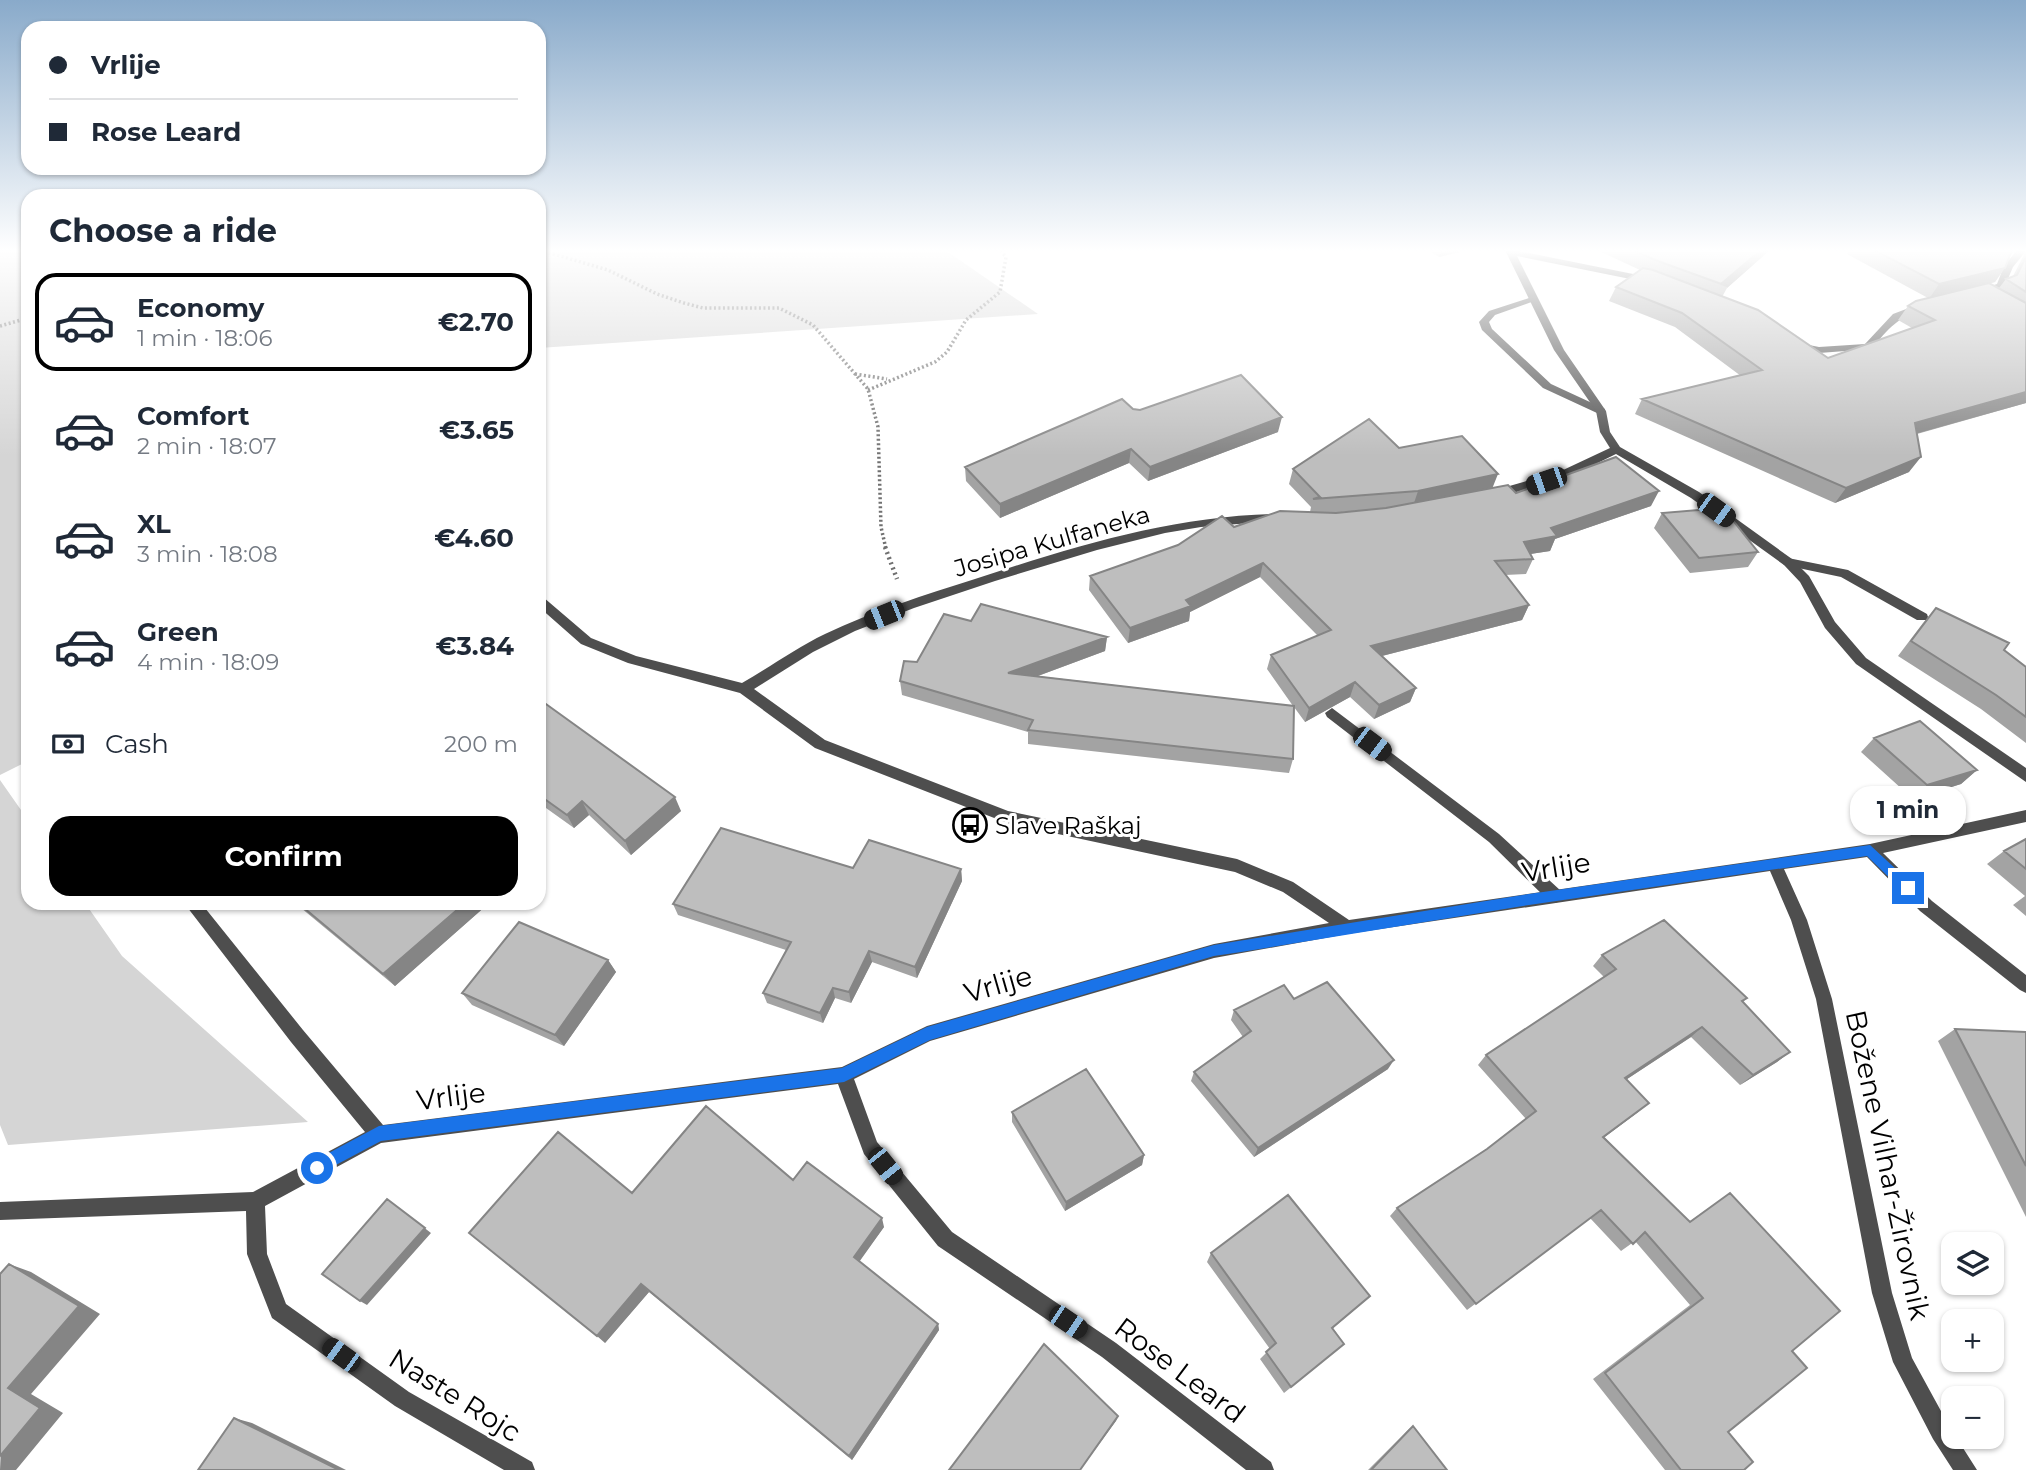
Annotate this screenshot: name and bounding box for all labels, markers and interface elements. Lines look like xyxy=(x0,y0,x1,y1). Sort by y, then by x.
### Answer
text: Vrlije xyxy=(91,49,161,81)
text: Rose Leard xyxy=(91,116,241,148)
text: Choose a ride xyxy=(49,211,277,250)
icon: car xyxy=(53,291,116,354)
text: Economy xyxy=(137,292,264,324)
text: €2.70 xyxy=(438,306,514,338)
text: 1 min · 18:06 xyxy=(137,324,272,352)
icon: car xyxy=(53,399,116,462)
text: Comfort xyxy=(137,400,249,432)
text: €3.65 xyxy=(439,414,514,446)
text: 2 min · 18:07 xyxy=(137,432,277,460)
car xyxy=(1523,464,1570,498)
car xyxy=(1693,489,1740,531)
street label: Josipa Kulfaneka xyxy=(950,499,1153,583)
icon: car xyxy=(53,507,116,570)
text: XL xyxy=(137,508,171,540)
text: €4.60 xyxy=(434,522,514,554)
text: 3 min · 18:08 xyxy=(137,540,278,568)
car xyxy=(861,597,908,633)
icon: car xyxy=(53,615,116,678)
text: Green xyxy=(137,616,219,648)
text: €3.84 xyxy=(435,630,514,662)
text: 4 min · 18:09 xyxy=(137,648,279,676)
car xyxy=(1349,723,1396,765)
icon: cash xyxy=(49,725,87,763)
text: Cash xyxy=(105,728,169,760)
text: 200 m xyxy=(444,730,518,758)
callout: 1 min xyxy=(1850,786,1966,836)
text: 1 min xyxy=(1877,796,1939,824)
bus stop icon: Slave Raškaj xyxy=(951,806,989,844)
place label: Slave Raškaj xyxy=(995,811,1142,840)
button: Confirm xyxy=(49,816,518,896)
street label: Vrlije xyxy=(1519,845,1593,889)
route end xyxy=(1892,872,1924,904)
street label: Vrlije xyxy=(960,958,1036,1010)
street label: Božene Vilhar-Žirovnik xyxy=(1839,1007,1938,1323)
street label: Vrlije xyxy=(415,1075,487,1117)
car xyxy=(864,1143,907,1189)
route start xyxy=(301,1152,333,1184)
map controls xyxy=(1941,1232,2004,1449)
button: layers xyxy=(1941,1232,2004,1295)
car xyxy=(1045,1302,1092,1342)
button: + xyxy=(1941,1309,2004,1372)
street label: Rose Leard xyxy=(1108,1310,1252,1430)
car xyxy=(318,1334,365,1376)
street label: Naste Rojc xyxy=(383,1341,527,1449)
button: − xyxy=(1941,1386,2004,1449)

